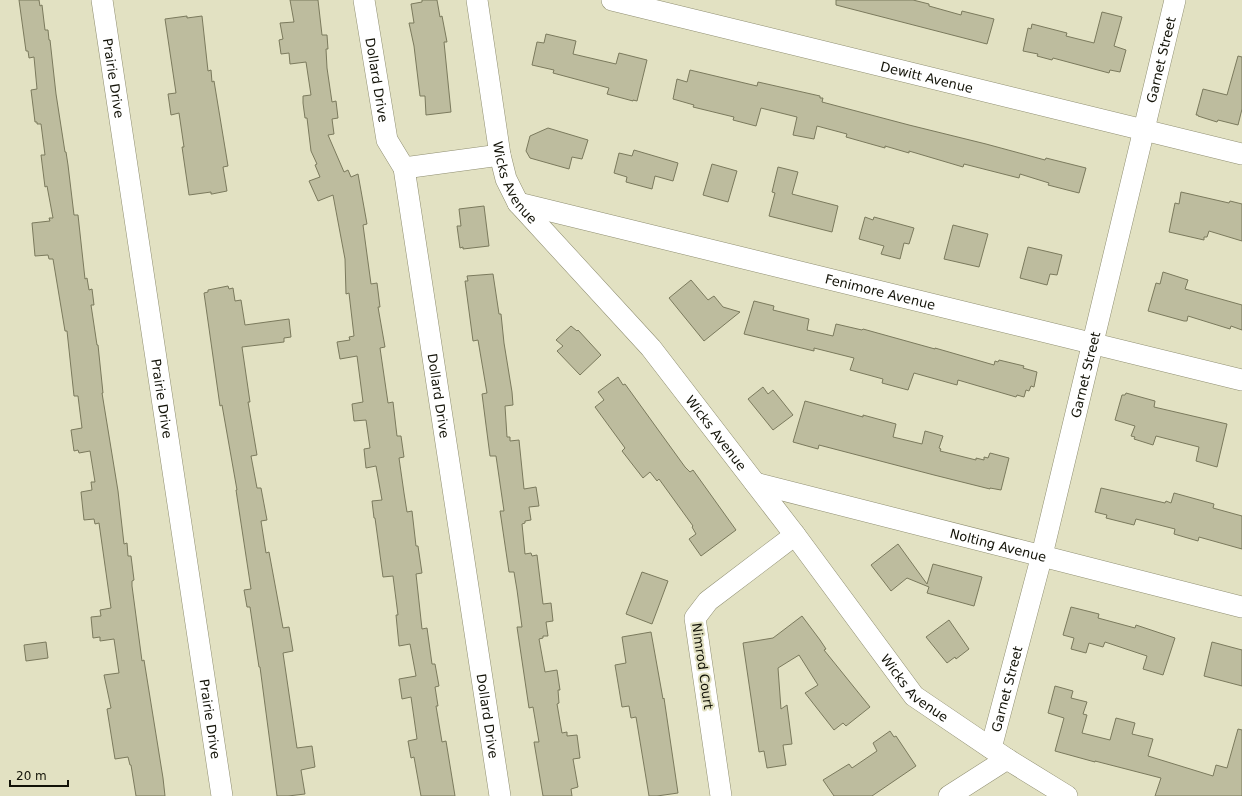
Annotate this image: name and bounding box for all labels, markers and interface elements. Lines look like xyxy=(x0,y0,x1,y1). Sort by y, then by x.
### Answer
street label: Garnet Street xyxy=(1144,15,1179,104)
street label: Prairie Drive xyxy=(100,37,127,119)
street label: Dollard Drive xyxy=(362,37,391,123)
street label: Dewitt Avenue xyxy=(879,59,975,96)
street label: Wicks Avenue xyxy=(490,140,540,227)
street label: Fenimore Avenue xyxy=(824,271,937,313)
street label: Garnet Street xyxy=(1068,330,1103,419)
street label: Dollard Drive xyxy=(424,352,452,439)
street label: Prairie Drive xyxy=(148,358,175,439)
street label: Wicks Avenue xyxy=(682,393,749,473)
street label: Nolting Avenue xyxy=(948,526,1048,565)
street label: Nimrod Court xyxy=(689,622,716,710)
street label: Garnet Street xyxy=(989,645,1026,734)
street label: Wicks Avenue xyxy=(878,651,951,725)
street label: Dollard Drive xyxy=(473,673,501,759)
street label: Prairie Drive xyxy=(196,678,223,760)
scale bar xyxy=(10,762,68,788)
text: 20 m xyxy=(16,769,47,783)

